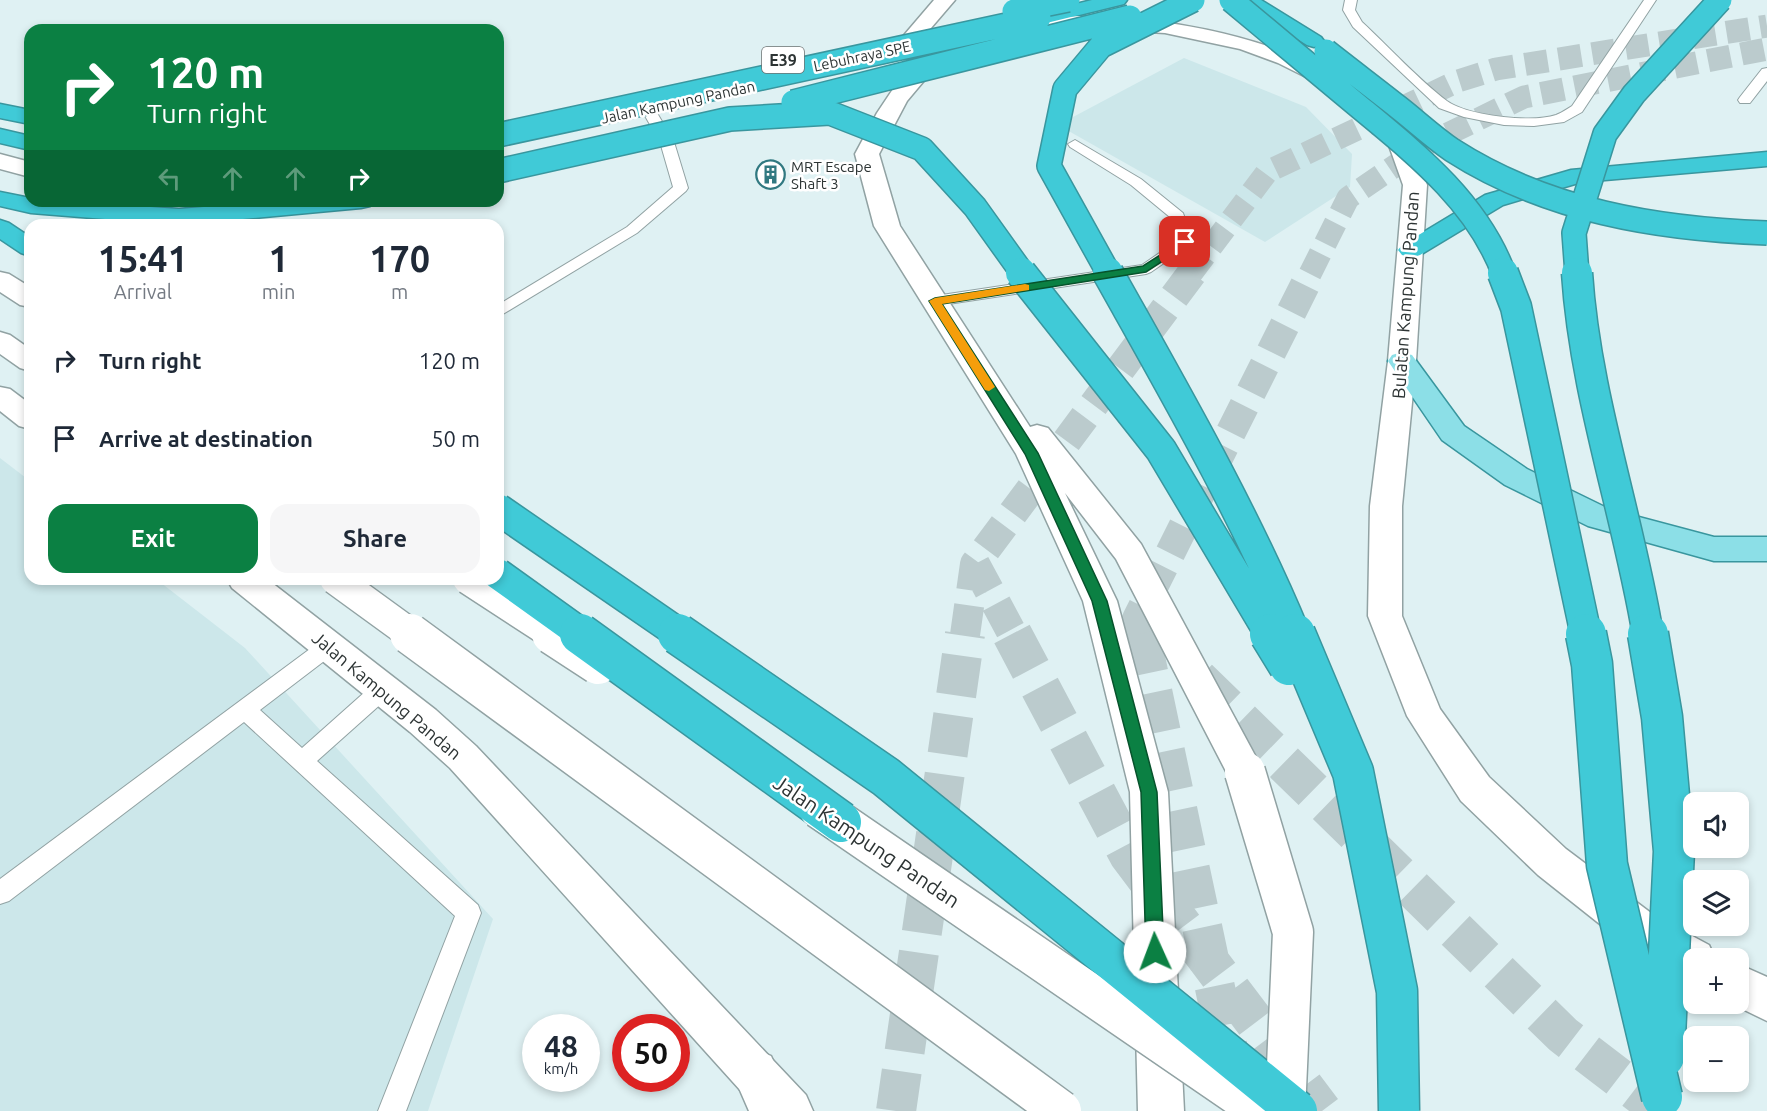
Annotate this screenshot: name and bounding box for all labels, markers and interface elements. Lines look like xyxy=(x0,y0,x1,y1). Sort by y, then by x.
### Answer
street label: Lebuhraya SPE xyxy=(812,37,912,75)
road number: E39 xyxy=(762,47,804,73)
icon: right xyxy=(48,48,126,126)
text: 120 m xyxy=(147,49,264,96)
street label: Jalan Kampung Pandan xyxy=(600,77,756,127)
text: Turn right xyxy=(147,98,267,128)
place label: MRT Escape Shaft 3 xyxy=(791,158,872,192)
building icon: MRT Escape Shaft 3 xyxy=(754,159,786,191)
icon: left xyxy=(153,162,186,195)
icon: ahead xyxy=(216,162,249,195)
icon: ahead xyxy=(279,162,312,195)
icon: right xyxy=(342,162,375,195)
street label: Bulatan Kampung Pandan xyxy=(1388,191,1422,399)
pin xyxy=(1159,216,1210,267)
icon: arrive xyxy=(1168,225,1201,258)
text: 15:41 xyxy=(98,238,188,279)
text: 1 xyxy=(268,238,289,279)
text: 170 xyxy=(369,238,430,279)
text: Arrival xyxy=(114,280,172,303)
text: min xyxy=(262,280,295,303)
text: m xyxy=(391,280,408,303)
icon: right xyxy=(48,344,81,377)
text: Turn right xyxy=(99,348,201,373)
text: 120 m xyxy=(419,348,480,373)
icon: arrive xyxy=(48,422,81,455)
text: Arrive at destination xyxy=(99,426,313,451)
text: 50 m xyxy=(431,426,480,451)
button: Exit xyxy=(48,504,258,573)
button: Share xyxy=(270,504,480,573)
street label: Jalan Kampung Pandan xyxy=(309,627,465,763)
street label: Jalan Kampung Pandan xyxy=(769,770,965,912)
map controls xyxy=(1683,792,1749,1092)
button: sound xyxy=(1683,792,1749,858)
button: layers xyxy=(1683,870,1749,936)
position arrow xyxy=(1123,920,1187,984)
button: + xyxy=(1683,948,1749,1014)
speed limit sign: 50 xyxy=(612,1014,690,1092)
button: − xyxy=(1683,1026,1749,1092)
text: 48 xyxy=(544,1029,578,1063)
text: km/h xyxy=(544,1060,578,1077)

